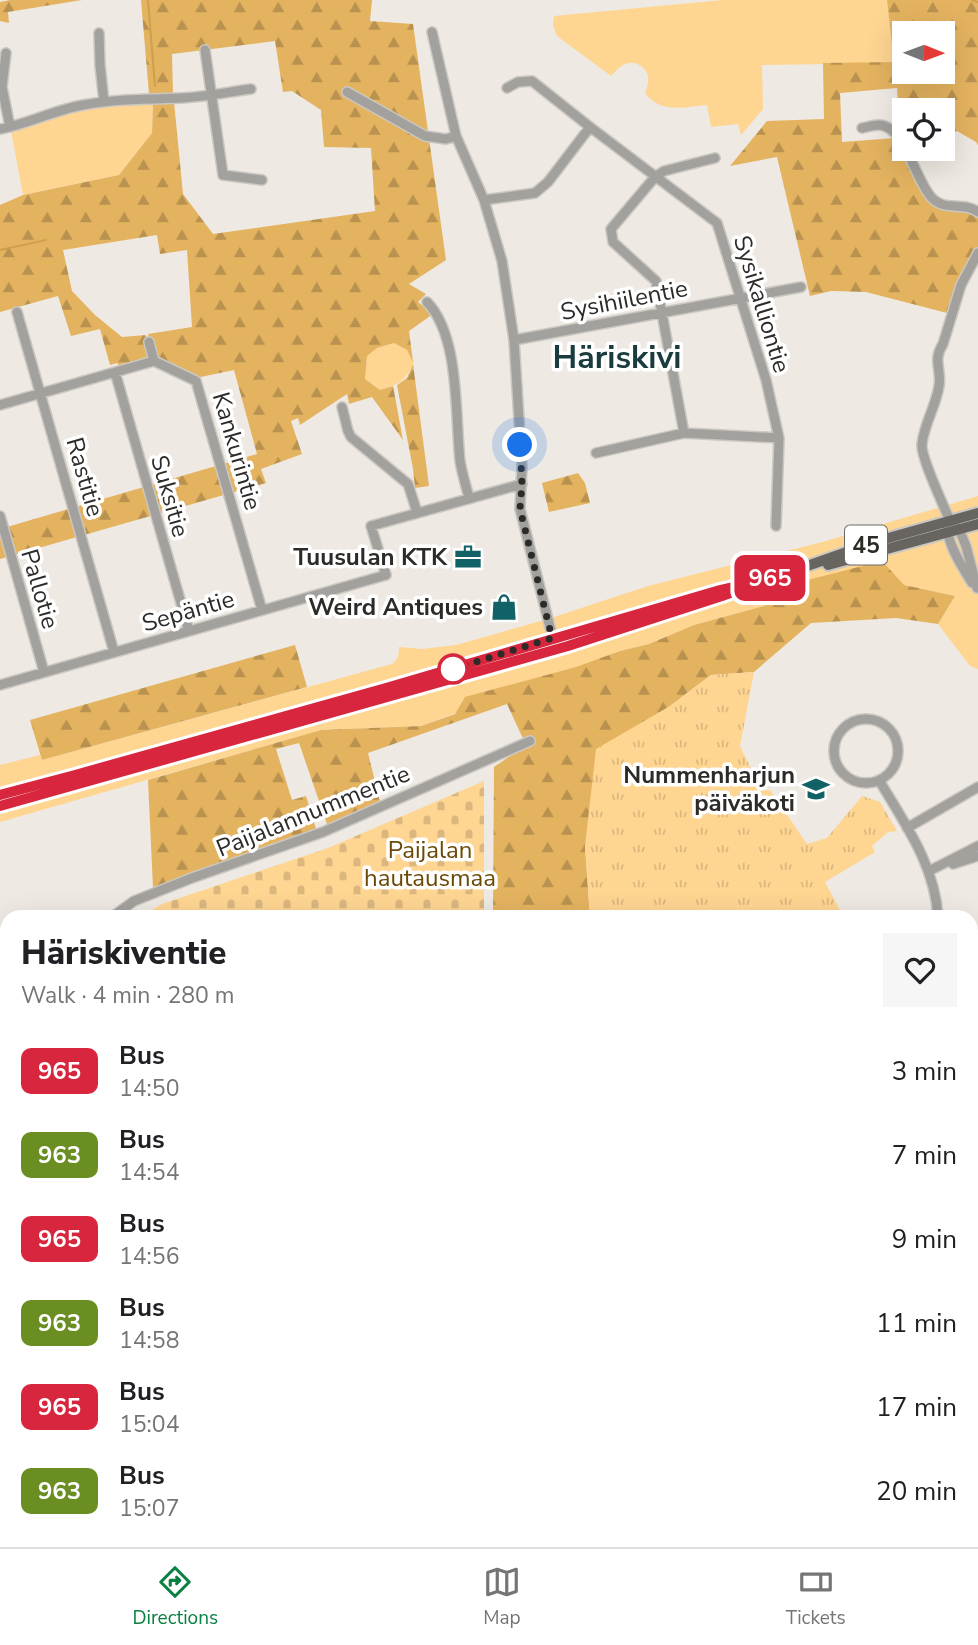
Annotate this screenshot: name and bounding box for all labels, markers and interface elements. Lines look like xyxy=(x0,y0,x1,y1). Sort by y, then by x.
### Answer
north arrow xyxy=(892,21,956,84)
map controls xyxy=(892,21,955,161)
button: locate xyxy=(892,98,955,161)
street label: Sysikalliontie xyxy=(726,231,798,377)
street label: Sysihiilentie xyxy=(558,272,690,328)
district label: Häriskivi xyxy=(553,336,681,379)
street label: Kankurintie xyxy=(205,388,269,514)
your location xyxy=(502,427,537,462)
street label: Rastitie xyxy=(58,434,112,520)
street label: Suksitie xyxy=(143,451,197,541)
road number: 45 xyxy=(845,526,887,565)
place label: Tuusulan KTK xyxy=(293,541,448,573)
office icon: Tuusulan KTK xyxy=(453,542,483,572)
street label: Pallotie xyxy=(13,545,67,633)
line badge: 965 xyxy=(730,555,810,601)
text: 965 xyxy=(748,562,792,594)
street label: Sepäntie xyxy=(138,583,238,639)
place label: Weird Antiques xyxy=(308,591,483,623)
shop icon: Weird Antiques xyxy=(489,592,519,622)
unlabelled marker xyxy=(438,654,468,684)
street label: Paijalannummentie xyxy=(211,758,415,864)
place label: Nummenharjun päiväkoti xyxy=(623,759,795,819)
school or university icon: Nummenharjun päiväkoti xyxy=(801,774,831,804)
park label: Paijalan hautausmaa xyxy=(364,834,496,894)
text: Häriskiventie xyxy=(21,931,226,976)
button: heart xyxy=(883,933,957,1007)
text: Walk · 4 min · 280 m xyxy=(21,980,234,1011)
text: Bus xyxy=(119,1038,165,1073)
text: 3 min xyxy=(892,1054,957,1089)
text: 965 xyxy=(38,1055,81,1087)
text: 14:50 xyxy=(119,1073,179,1104)
text: Bus xyxy=(119,1122,165,1157)
text: 7 min xyxy=(892,1138,957,1173)
text: 963 xyxy=(38,1139,81,1171)
text: 14:54 xyxy=(119,1157,179,1188)
text: Bus xyxy=(119,1206,165,1241)
text: 9 min xyxy=(892,1222,957,1257)
text: 965 xyxy=(38,1223,81,1255)
text: 14:56 xyxy=(119,1241,179,1272)
text: Bus xyxy=(119,1290,165,1325)
text: 11 min xyxy=(876,1306,957,1341)
text: 963 xyxy=(38,1307,81,1339)
text: 14:58 xyxy=(119,1325,179,1356)
text: Bus xyxy=(119,1374,165,1409)
text: 17 min xyxy=(876,1390,957,1425)
text: 965 xyxy=(38,1391,81,1423)
text: 15:04 xyxy=(119,1409,179,1440)
text: Bus xyxy=(119,1458,165,1493)
text: 20 min xyxy=(876,1474,957,1509)
text: 963 xyxy=(38,1475,81,1507)
text: 15:07 xyxy=(119,1493,179,1524)
tab: Directions xyxy=(132,1563,218,1631)
tab: Map xyxy=(483,1563,521,1631)
tab: Tickets xyxy=(786,1563,846,1631)

